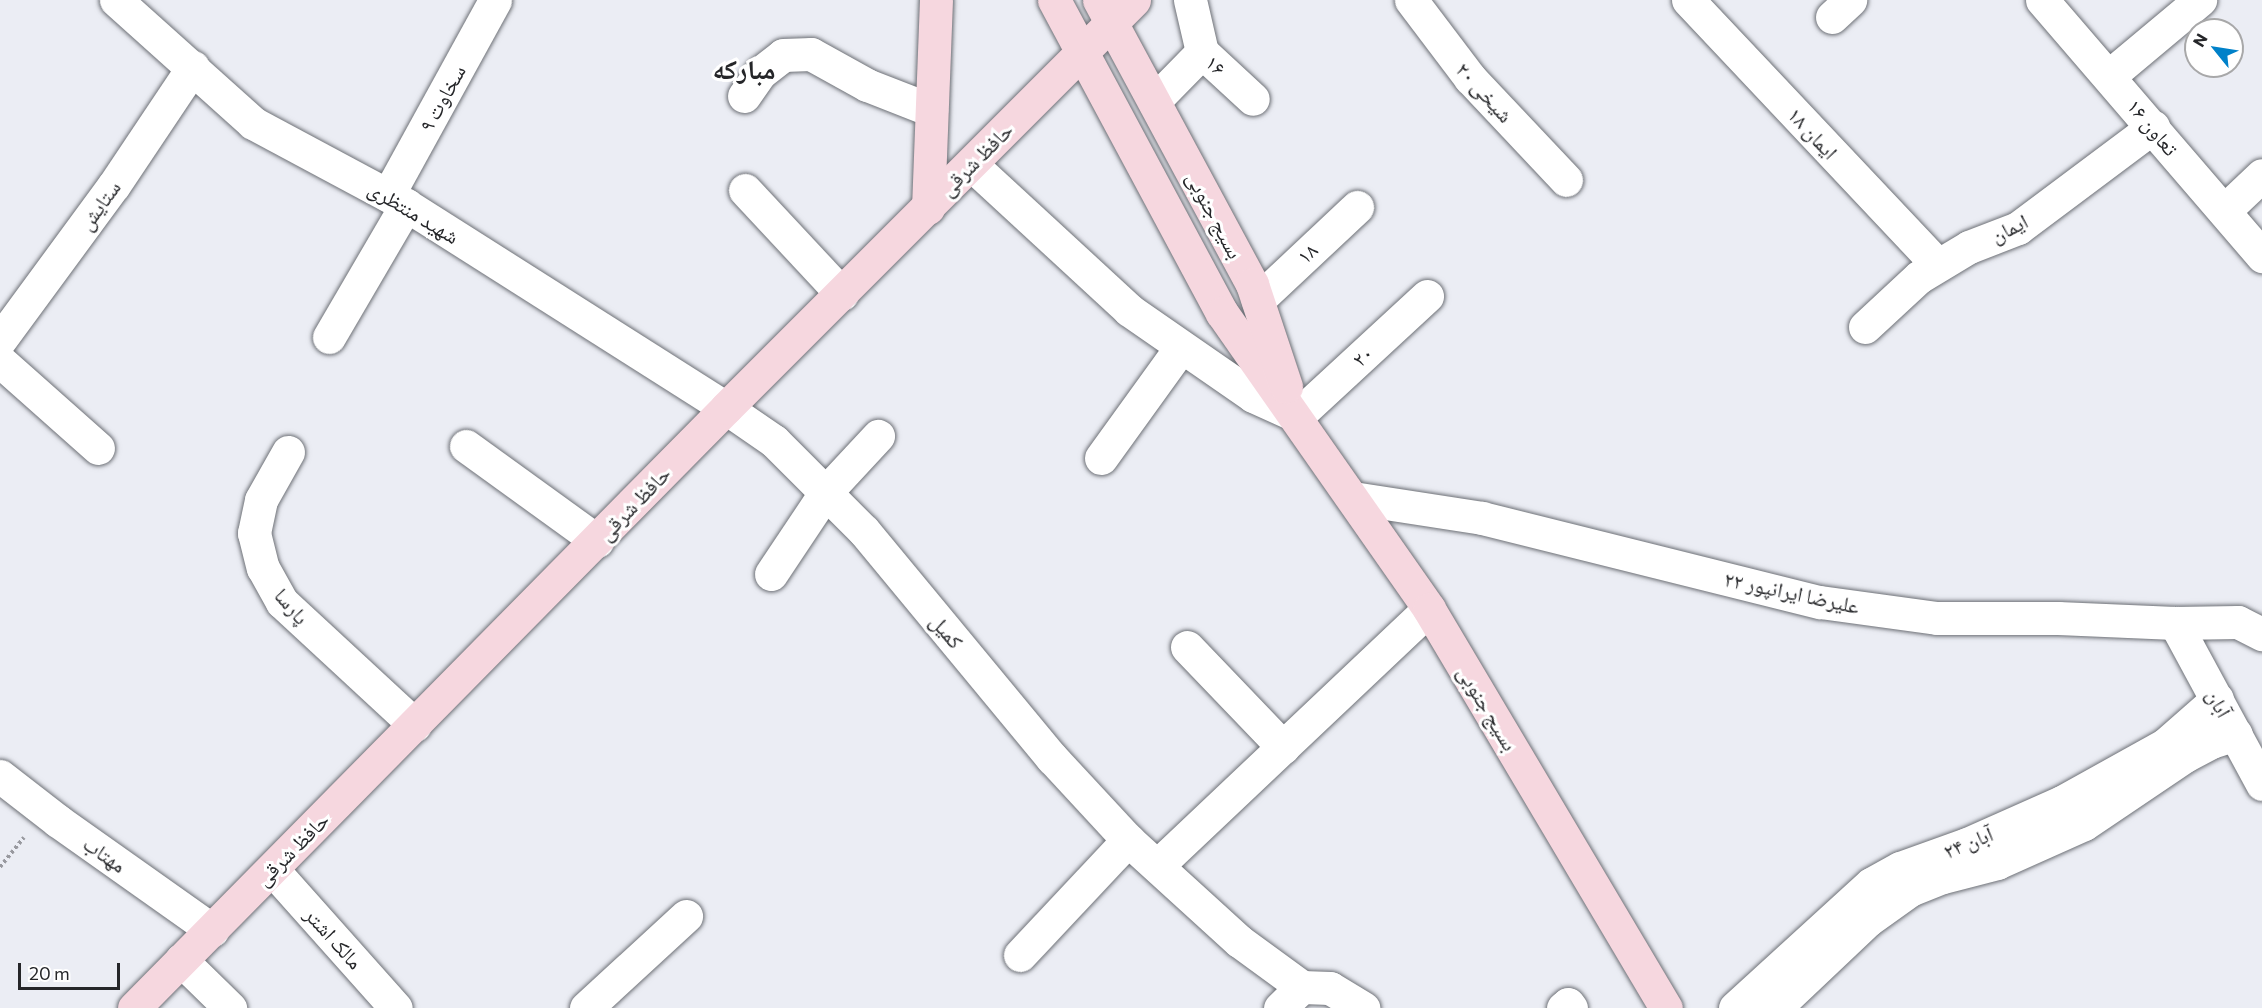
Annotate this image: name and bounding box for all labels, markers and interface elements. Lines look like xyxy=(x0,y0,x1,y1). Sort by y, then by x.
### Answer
north arrow xyxy=(2184,18,2244,78)
text: N xyxy=(2188,30,2211,50)
street label: ۱۶ xyxy=(1201,49,1231,81)
district label: مبارکه xyxy=(712,53,776,85)
street label: شیخی ۲۰ xyxy=(1451,57,1519,127)
street label: سخاوت ۹ xyxy=(413,60,471,136)
street label: تعاون ۱۶ xyxy=(2122,94,2184,160)
street label: ایمان ۱۸ xyxy=(1783,102,1843,164)
street label: حافظ شرقی xyxy=(934,117,1018,201)
street label: بسیج جنوبی xyxy=(1182,167,1248,263)
street label: ستایش xyxy=(73,175,125,235)
street label: شهید منتظری xyxy=(364,175,464,249)
street label: ایمان xyxy=(1986,208,2032,248)
street label: ۱۸ xyxy=(1292,237,1322,269)
street label: ۲۰ xyxy=(1347,340,1377,372)
street label: حافظ شرقی xyxy=(593,461,675,545)
street label: علیرضا ایرانپور ۲۲ xyxy=(1722,565,1862,619)
street label: پارسا xyxy=(269,583,315,629)
street label: کمیل xyxy=(925,609,969,653)
street label: بسیج جنوبی xyxy=(1453,661,1523,755)
street label: آبان xyxy=(2201,684,2237,722)
street label: حافظ شرقی xyxy=(250,807,334,891)
street label: آبان ۲۴ xyxy=(1940,821,1996,863)
street label: مهتاب xyxy=(79,830,131,878)
street label: مالک اشتر xyxy=(300,902,368,974)
scale bar xyxy=(21,951,123,989)
text: 20 m xyxy=(29,962,70,984)

